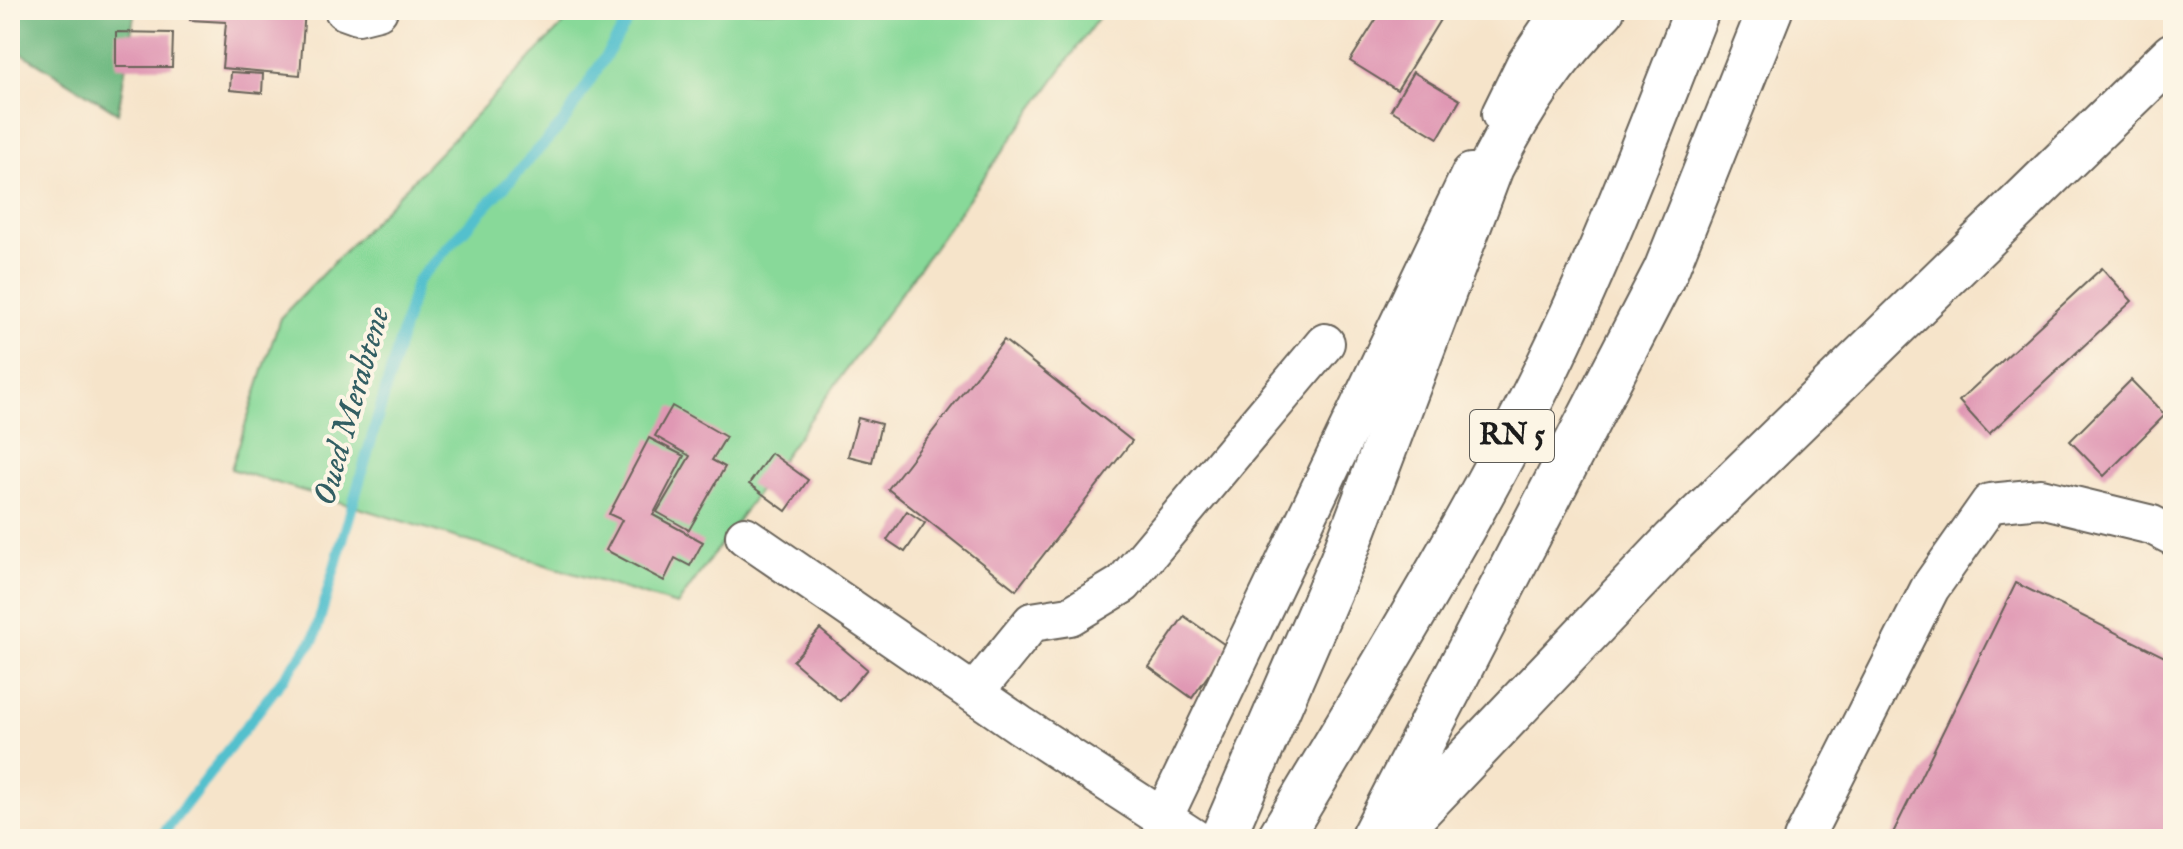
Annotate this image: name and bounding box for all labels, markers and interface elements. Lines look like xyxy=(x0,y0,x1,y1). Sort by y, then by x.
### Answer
water label: Oued Merabtene xyxy=(303,301,401,510)
road number: RN 5 xyxy=(1470,410,1554,462)

